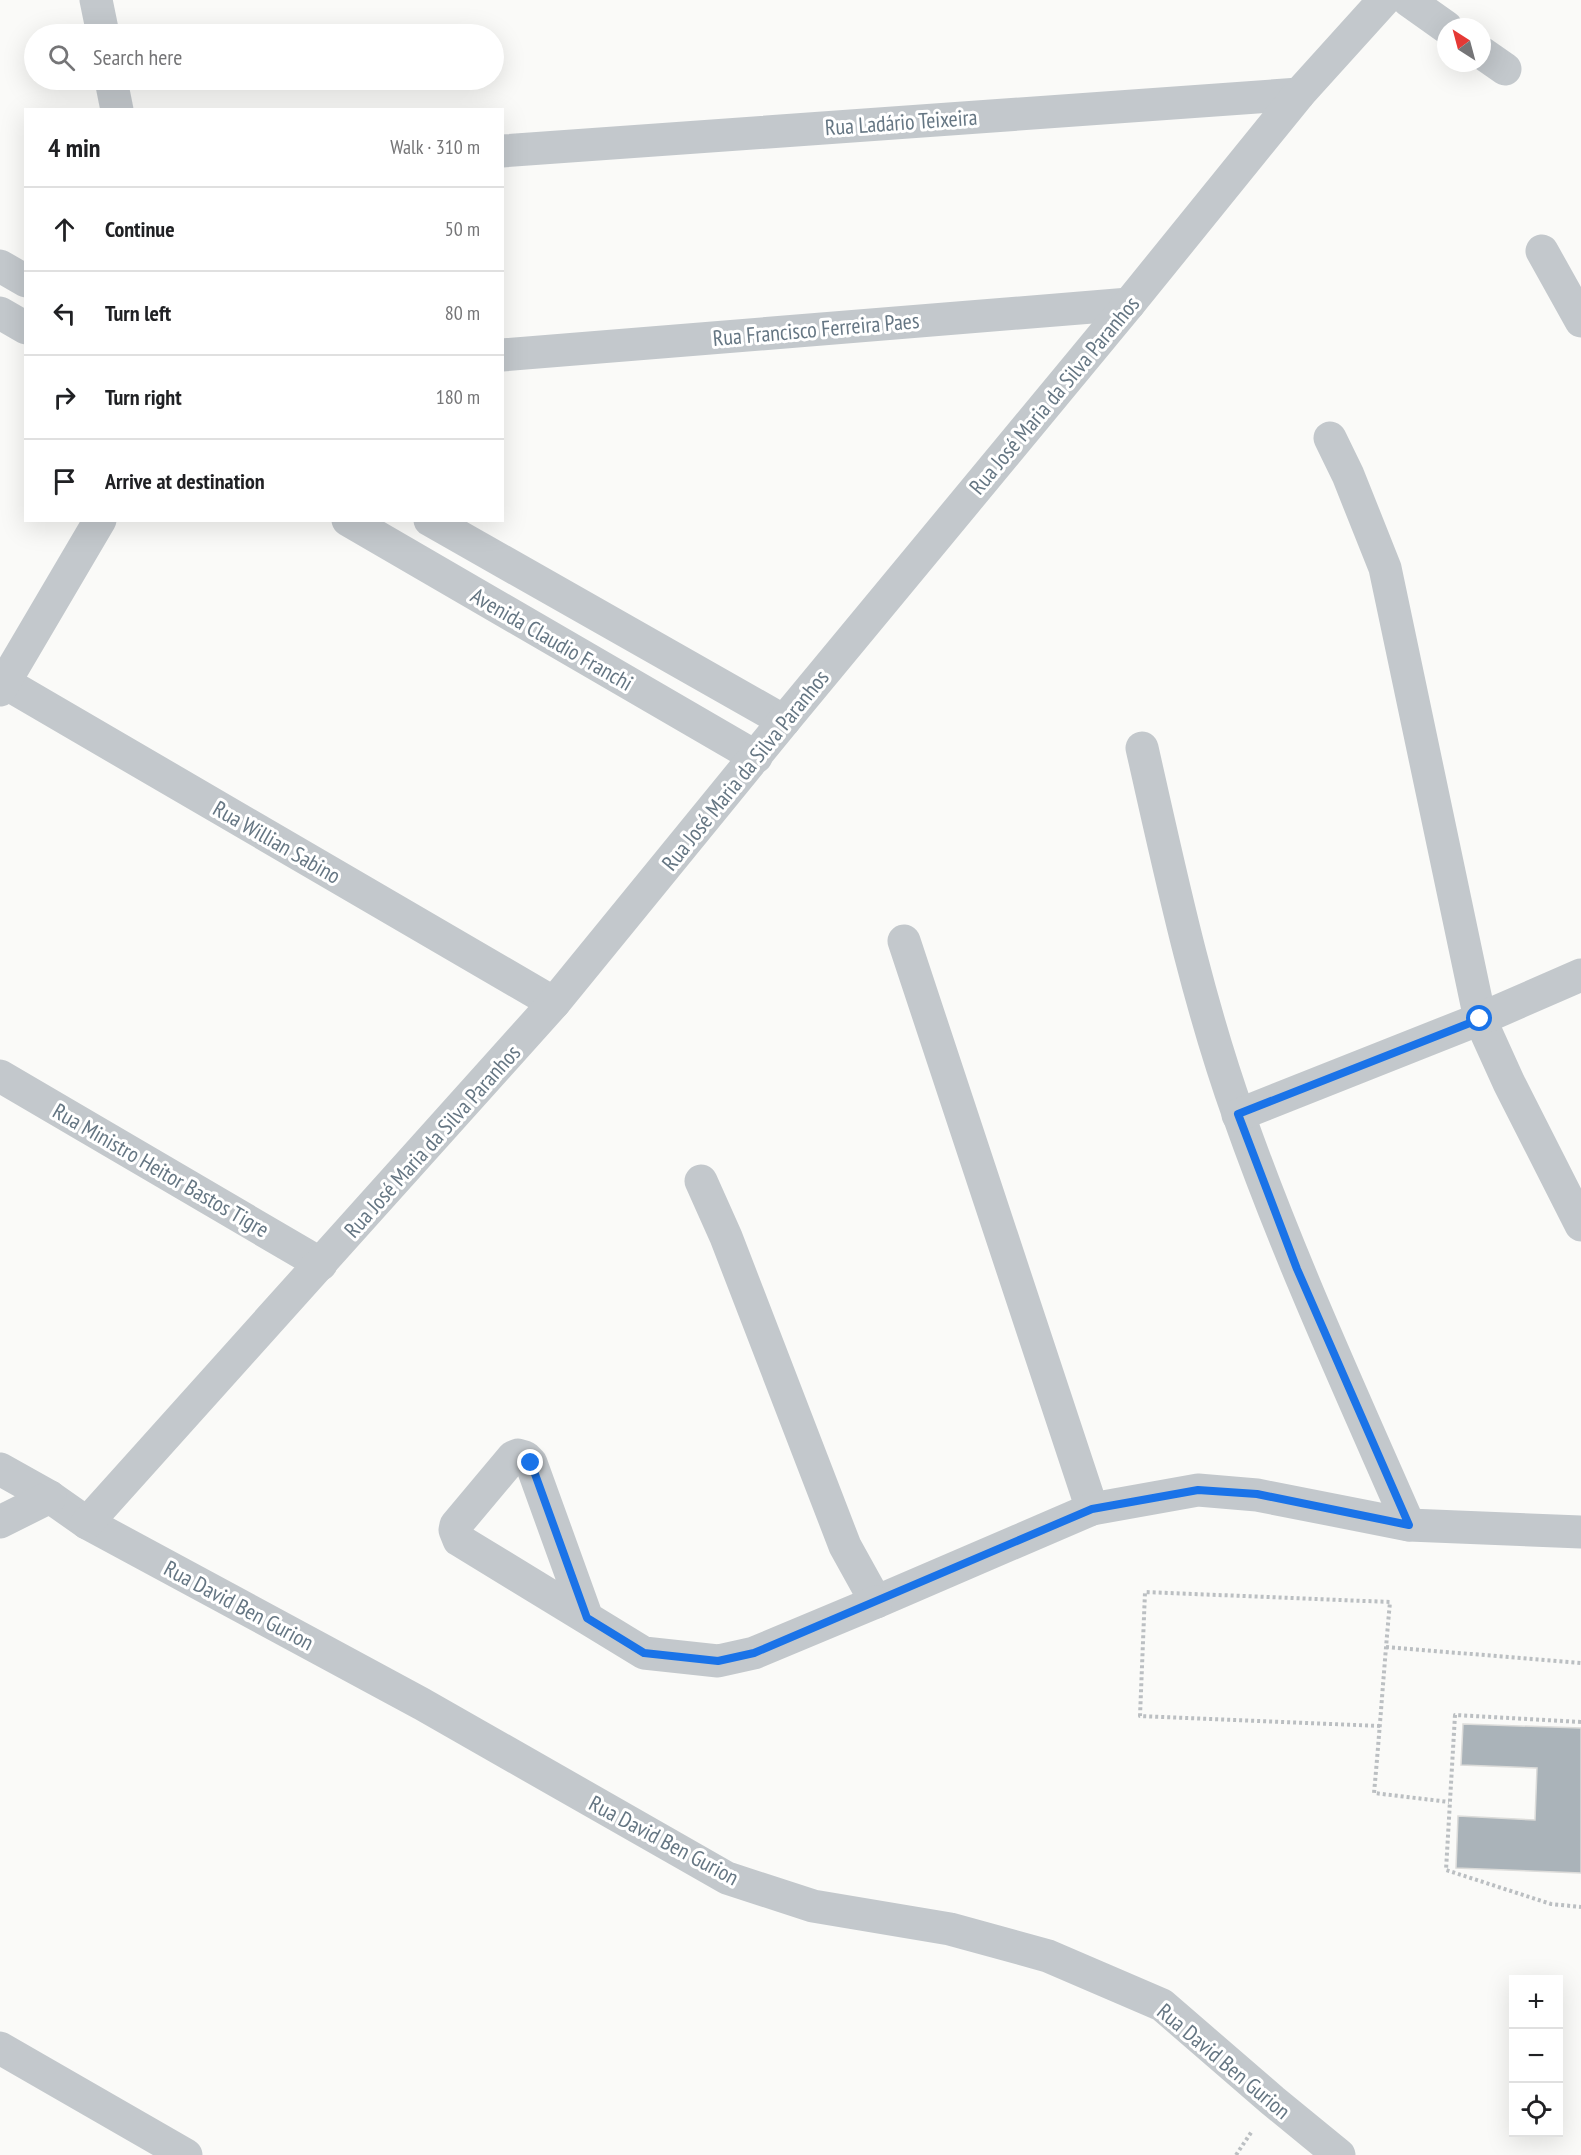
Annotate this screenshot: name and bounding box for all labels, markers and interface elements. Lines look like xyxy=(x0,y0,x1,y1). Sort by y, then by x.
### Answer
north arrow xyxy=(1437,18,1491,72)
search box xyxy=(24,24,504,90)
icon: search xyxy=(45,41,78,74)
text: Search here xyxy=(93,43,182,71)
street label: Rua Ladário Teixeira xyxy=(824,103,978,141)
text: 4 min xyxy=(48,131,101,164)
text: Walk · 310 m xyxy=(390,134,480,160)
icon: ahead xyxy=(48,213,81,246)
text: Continue xyxy=(105,215,175,243)
text: 50 m xyxy=(445,216,480,242)
street label: Rua José Maria da Silva Paranhos xyxy=(963,290,1145,500)
icon: left xyxy=(48,297,81,330)
text: Turn left xyxy=(105,299,171,327)
text: 80 m xyxy=(445,300,480,326)
street label: Rua Francisco Ferreira Paes xyxy=(712,306,920,352)
icon: right xyxy=(48,381,81,414)
text: Turn right xyxy=(105,383,182,411)
text: 180 m xyxy=(436,384,480,410)
icon: arrive xyxy=(48,465,81,498)
text: Arrive at destination xyxy=(105,467,265,495)
street label: Avenida Claudio Franchi xyxy=(466,581,638,697)
street label: Rua José Maria da Silva Paranhos xyxy=(655,664,835,876)
street label: Rua Willian Sabino xyxy=(208,794,346,890)
route start xyxy=(1466,1005,1492,1031)
street label: Rua José Maria da Silva Paranhos xyxy=(338,1039,526,1243)
street label: Rua Ministro Heitor Bastos Tigre xyxy=(48,1097,274,1243)
route end xyxy=(517,1449,543,1475)
street label: Rua David Ben Gurion xyxy=(159,1554,319,1656)
street label: Rua David Ben Gurion xyxy=(584,1789,744,1891)
map controls xyxy=(1509,1975,1563,2137)
button: + xyxy=(1509,1975,1563,2029)
street label: Rua David Ben Gurion xyxy=(1152,1997,1296,2125)
button: − xyxy=(1509,2029,1563,2083)
button: locate xyxy=(1509,2083,1563,2137)

